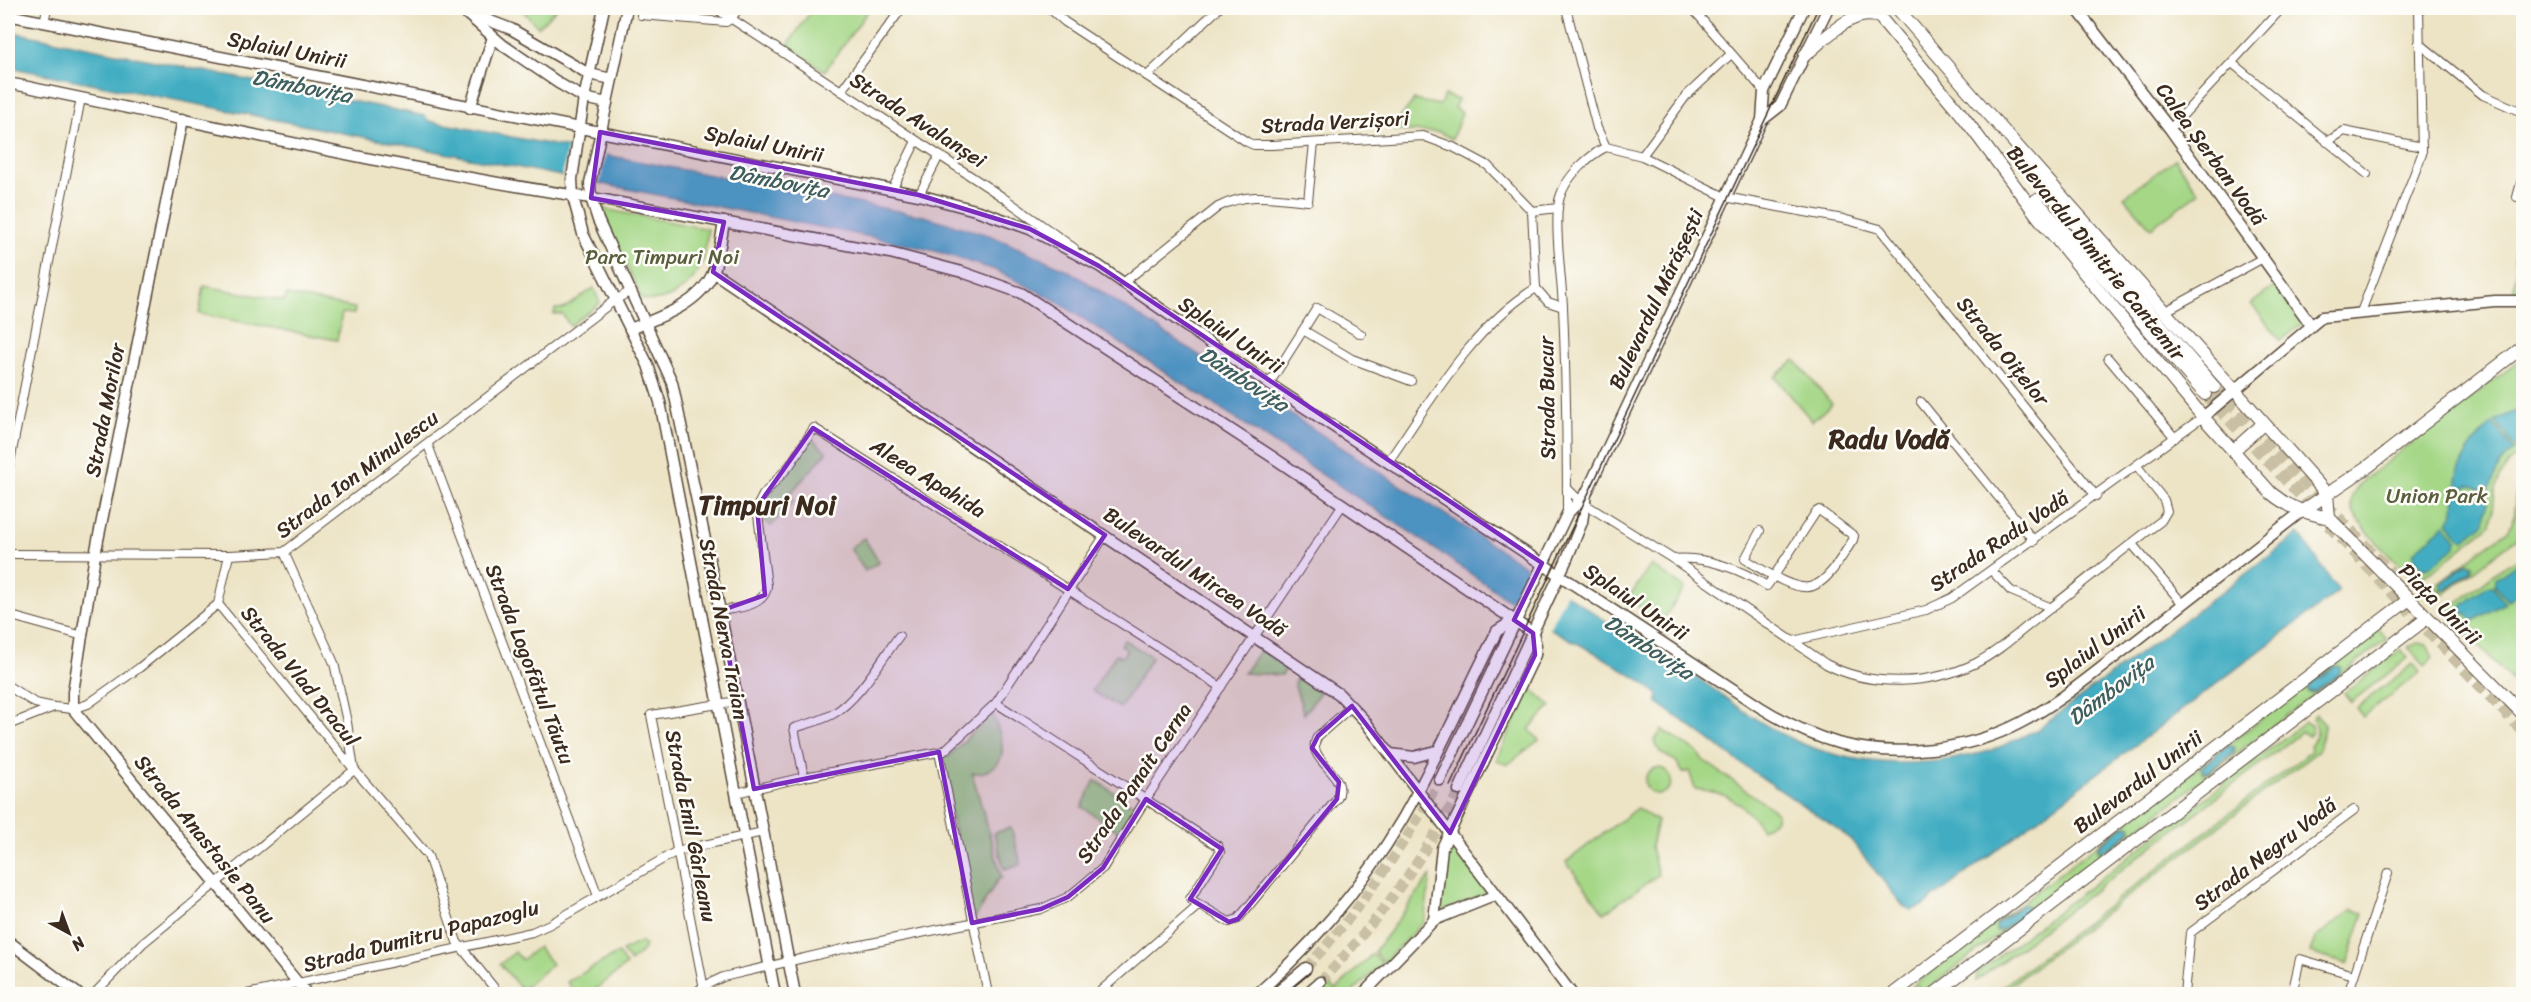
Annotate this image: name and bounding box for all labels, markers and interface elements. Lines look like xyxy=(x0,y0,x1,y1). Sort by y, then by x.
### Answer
street label: Splaiul Unirii xyxy=(224,20,351,80)
water label: Dâmbovița xyxy=(249,57,357,115)
street label: Strada Avalanșei xyxy=(842,61,995,179)
street label: Calea Șerban Vodă xyxy=(2146,74,2277,235)
street label: Strada Verzișori xyxy=(1260,99,1411,145)
street label: Splaiul Unirii xyxy=(701,114,828,174)
street label: Bulevardul Dimitrie Cantemir xyxy=(1996,136,2196,371)
water label: Dâmbovița xyxy=(726,152,834,210)
street label: Bulevardul Mărășești xyxy=(1597,201,1715,396)
park label: Parc Timpuri Noi xyxy=(585,238,740,276)
street label: Splaiul Unirii xyxy=(1170,286,1293,385)
street label: Strada Oițelor xyxy=(1946,287,2061,416)
water label: Dâmbovița xyxy=(1191,335,1299,424)
street label: Strada Bucur xyxy=(1527,335,1567,460)
street label: Strada Morilor xyxy=(73,338,137,480)
street label: Strada Ion Minulescu xyxy=(267,399,448,548)
district label: Radu Vodă xyxy=(1828,415,1951,463)
street label: Aleea Apahida xyxy=(862,427,994,529)
park label: Union Park xyxy=(2386,477,2489,515)
street label: Strada Radu Vodă xyxy=(1921,479,2078,602)
district label: Timpuri Noi xyxy=(698,481,837,529)
street label: Bulevardul Mircea Vodă xyxy=(1095,496,1296,649)
street label: Strada Nerva Traian xyxy=(688,535,760,723)
street label: Splaiul Unirii xyxy=(1575,553,1698,652)
street label: Piața Unirii xyxy=(2389,553,2492,656)
street label: Strada Logofătul Tăutu xyxy=(474,558,586,771)
street label: Splaiul Unirii xyxy=(2035,595,2156,698)
street label: Strada Vlad Dracul xyxy=(231,597,370,756)
water label: Dâmbovița xyxy=(1596,603,1704,692)
water label: Dâmbovița xyxy=(2059,643,2165,736)
street label: Strada Panait Cerna xyxy=(1066,694,1203,872)
street label: Bulevardul Unirii xyxy=(2065,719,2212,844)
street label: Strada Emil Gârleanu xyxy=(654,726,728,926)
street label: Strada Anastasie Panu xyxy=(124,746,286,933)
street label: Strada Negru Vodă xyxy=(2185,786,2346,921)
street label: Strada Dumitru Papazoglu xyxy=(299,888,543,984)
north arrow xyxy=(39,903,99,963)
text: N xyxy=(64,929,93,959)

